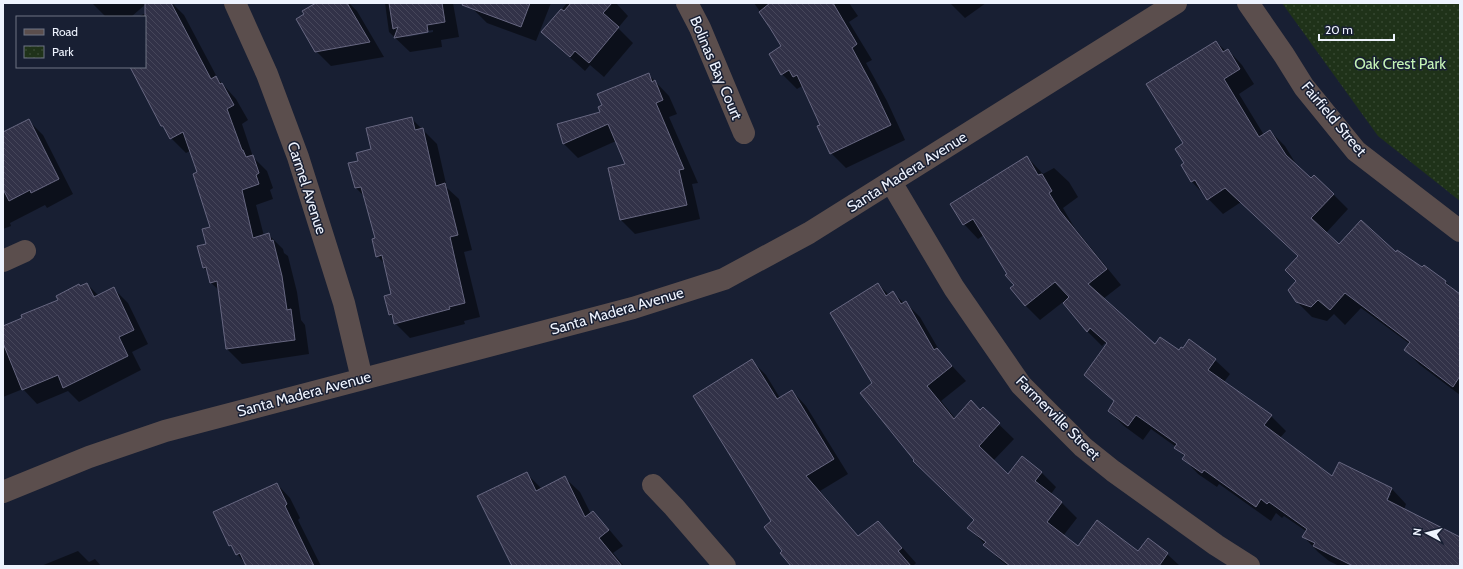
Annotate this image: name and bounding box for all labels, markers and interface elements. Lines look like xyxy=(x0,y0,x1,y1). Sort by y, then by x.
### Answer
street label: Bolinas Bay Court xyxy=(686,13,746,123)
legend xyxy=(16,16,146,68)
scale bar xyxy=(1319,16,1394,42)
text: 20 m xyxy=(1325,22,1353,37)
text: Road xyxy=(52,24,78,39)
text: Park xyxy=(52,44,74,59)
park label: Oak Crest Park xyxy=(1354,55,1446,73)
street label: Fairfield Street xyxy=(1298,78,1370,160)
street label: Santa Madera Avenue xyxy=(844,128,971,216)
street label: Carmel Avenue xyxy=(284,139,331,237)
street label: Santa Madera Avenue xyxy=(548,283,686,339)
street label: Santa Madera Avenue xyxy=(235,367,373,421)
street label: Farmerville Street xyxy=(1012,372,1104,464)
north arrow xyxy=(1407,513,1447,553)
text: N xyxy=(1410,527,1424,536)

